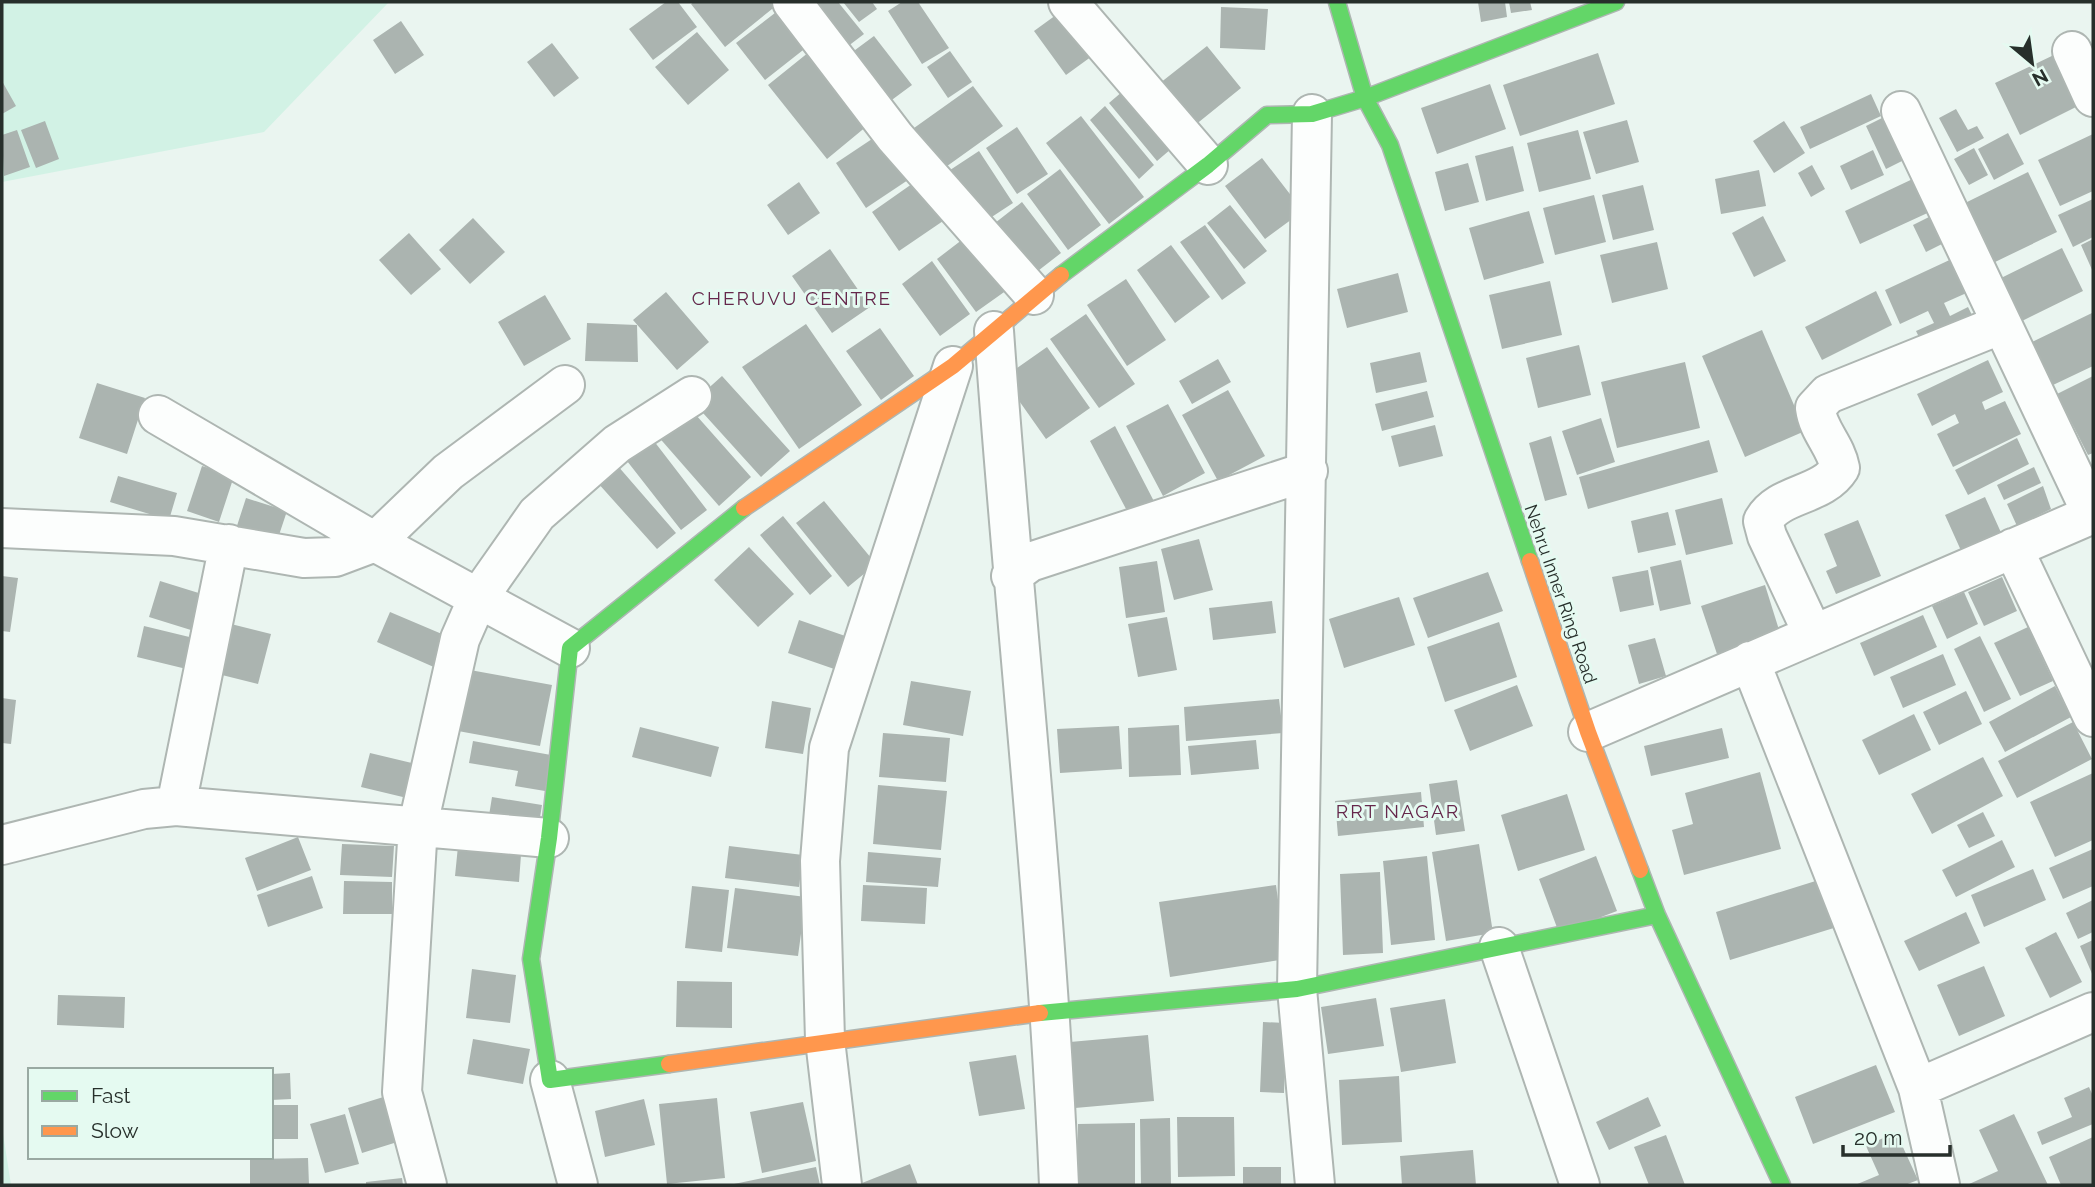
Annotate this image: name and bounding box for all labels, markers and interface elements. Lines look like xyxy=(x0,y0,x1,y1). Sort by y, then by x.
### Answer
north arrow xyxy=(1997,28,2067,98)
text: N xyxy=(2029,65,2052,91)
district label: CHERUVU CENTRE xyxy=(692,287,892,309)
street label: Nehru Inner Ring Road xyxy=(1520,502,1602,686)
district label: RRT NAGAR xyxy=(1336,800,1460,822)
legend xyxy=(28,1068,273,1159)
text: Fast xyxy=(91,1083,131,1108)
scale bar xyxy=(1843,1114,1950,1158)
text: Slow xyxy=(91,1118,139,1143)
text: 20 m xyxy=(1854,1125,1902,1150)

